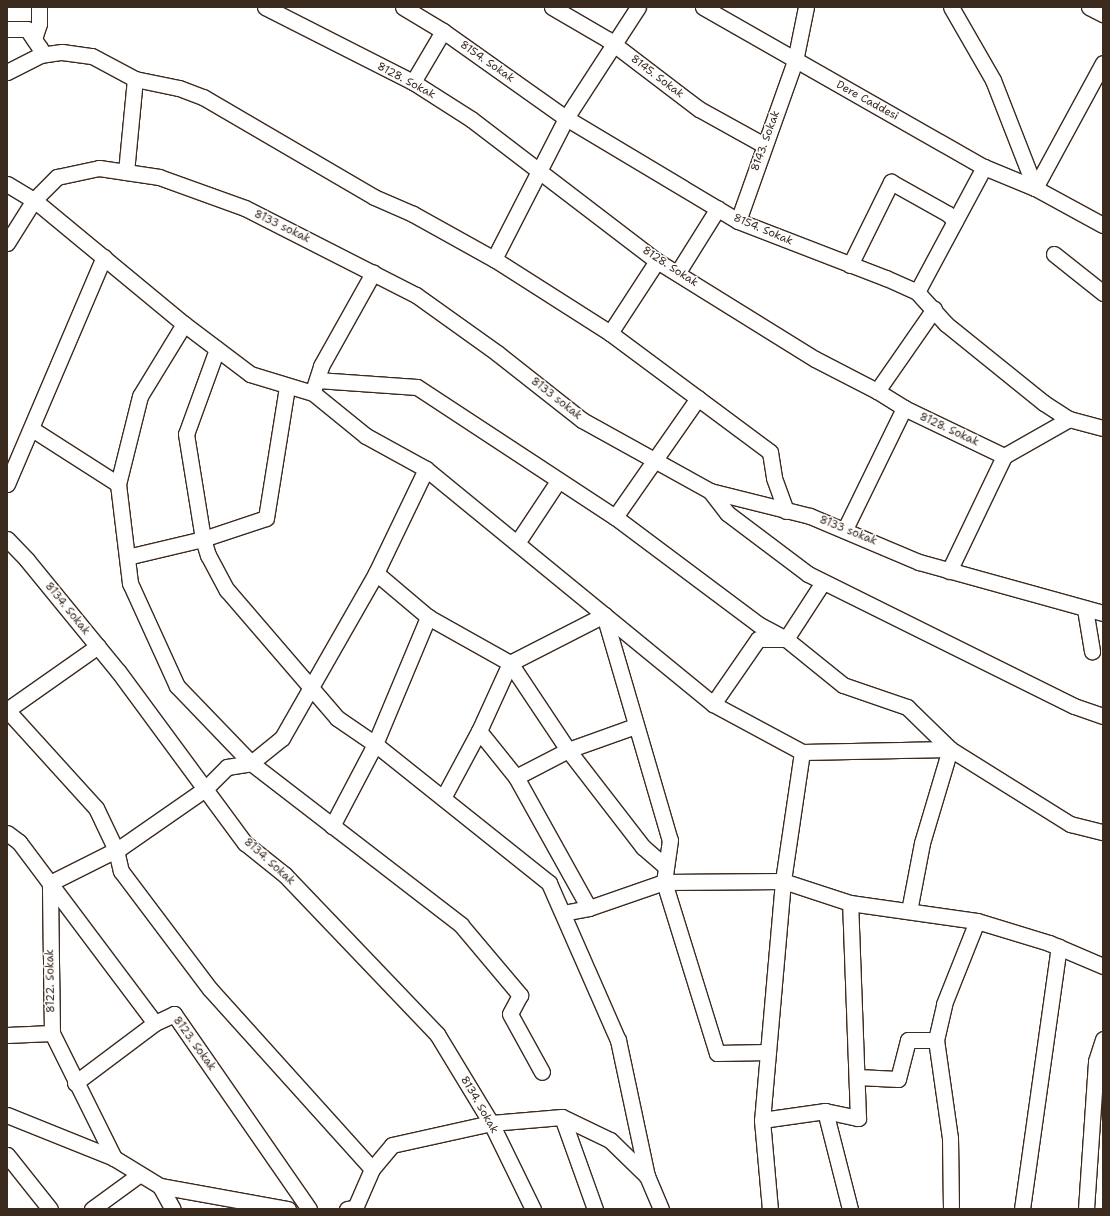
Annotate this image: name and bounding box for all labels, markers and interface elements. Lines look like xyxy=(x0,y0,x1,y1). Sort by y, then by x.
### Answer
street label: 8154. Sokak xyxy=(457,38,517,86)
street label: 8145. Sokak xyxy=(628,53,686,101)
street label: 8128. Sokak xyxy=(375,60,437,102)
street label: Dere Caddesi xyxy=(834,78,900,124)
street label: 8143. Sokak xyxy=(749,109,783,173)
street label: 8133 sokak xyxy=(252,208,312,246)
street label: 8154. Sokak xyxy=(731,212,795,248)
street label: 8128. Sokak xyxy=(640,244,700,290)
street label: 8133 sokak xyxy=(528,375,584,423)
street label: 8128. Sokak xyxy=(917,410,981,450)
street label: 8133 sokak xyxy=(817,513,879,549)
street label: 8134. Sokak xyxy=(42,580,92,638)
street label: 8134. Sokak xyxy=(241,836,297,888)
street label: 8122. Sokak xyxy=(44,949,58,1013)
street label: 8123. Sokak xyxy=(170,1014,218,1074)
street label: 8134. Sokak xyxy=(457,1074,501,1136)

